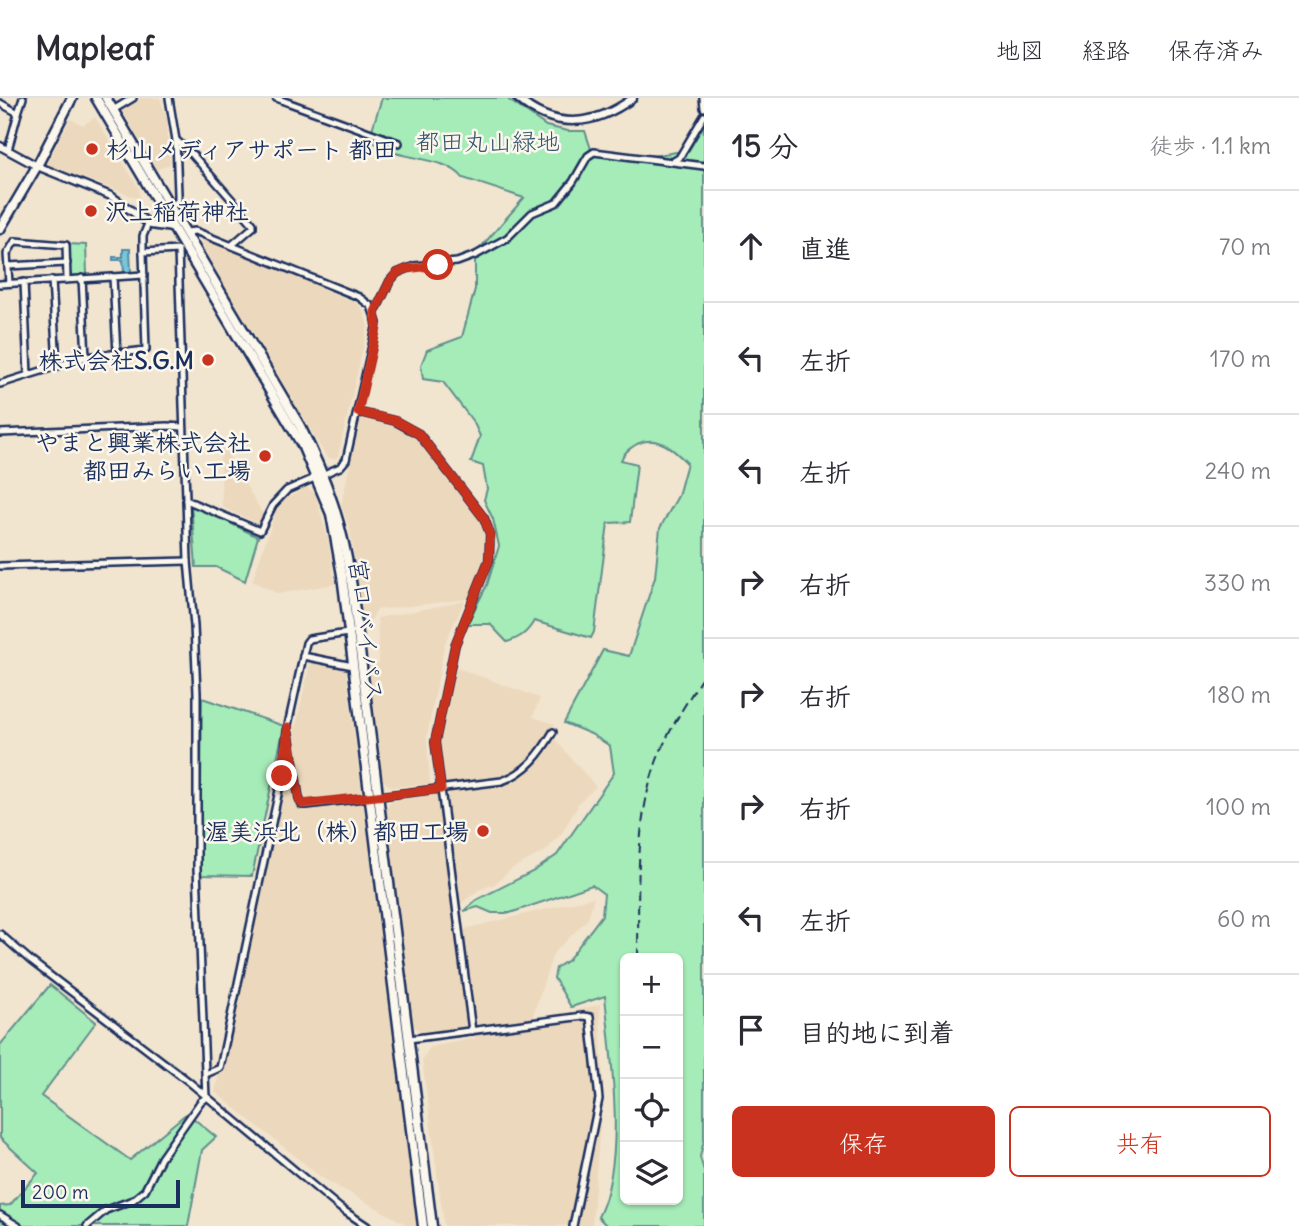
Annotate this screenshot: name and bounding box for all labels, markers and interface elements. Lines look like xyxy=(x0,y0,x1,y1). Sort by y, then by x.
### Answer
text: Mapleaf xyxy=(35,27,154,69)
text: 地図 xyxy=(996,35,1044,65)
text: 経路 xyxy=(1082,35,1130,65)
text: 保存済み xyxy=(1168,35,1264,65)
park label: 都田丸山緑地 xyxy=(416,126,560,156)
text: 15 分 xyxy=(732,127,798,165)
text: 徒歩 · 1.1 km xyxy=(1149,131,1271,160)
place label: 杉山メディアサポート 都田 xyxy=(106,134,397,164)
marker: 杉山メディアサポート 都田 xyxy=(84,141,100,157)
place label: 沢上稲荷神社 xyxy=(105,196,249,226)
marker: 沢上稲荷神社 xyxy=(83,203,99,219)
icon: ahead xyxy=(732,227,770,265)
text: 直進 xyxy=(799,232,851,265)
text: 70 m xyxy=(1219,232,1271,261)
route start xyxy=(422,249,453,280)
icon: left xyxy=(732,339,770,377)
text: 左折 xyxy=(799,344,851,377)
text: 170 m xyxy=(1210,344,1271,373)
place label: 株式会社S.G.M xyxy=(38,345,194,375)
marker: 株式会社S.G.M xyxy=(200,352,216,368)
place label: やまと興業株式会社 都田みらい工場 xyxy=(35,427,251,485)
marker: やまと興業株式会社 都田みらい工場 xyxy=(257,448,273,464)
icon: left xyxy=(732,451,770,489)
text: 左折 xyxy=(799,456,851,489)
text: 240 m xyxy=(1205,456,1271,485)
street label: 宮口バイパス xyxy=(343,557,391,703)
icon: right xyxy=(732,563,770,601)
text: 右折 xyxy=(799,568,851,601)
text: 330 m xyxy=(1204,568,1271,597)
icon: right xyxy=(732,675,770,713)
text: 右折 xyxy=(799,680,851,713)
text: 180 m xyxy=(1208,680,1271,709)
route end xyxy=(266,760,297,791)
icon: right xyxy=(732,787,770,825)
text: 右折 xyxy=(799,792,851,825)
text: 100 m xyxy=(1206,792,1271,821)
place label: 渥美浜北（株）都田工場 xyxy=(205,816,469,846)
marker: 渥美浜北（株）都田工場 xyxy=(475,823,491,839)
icon: left xyxy=(732,899,770,937)
text: 左折 xyxy=(799,904,851,937)
text: 60 m xyxy=(1217,904,1271,933)
map controls xyxy=(620,953,683,1205)
button: + xyxy=(620,953,683,1016)
icon: arrive xyxy=(732,1011,770,1049)
button: − xyxy=(620,1016,683,1079)
text: 目的地に到着 xyxy=(799,1016,955,1049)
button: locate xyxy=(620,1079,683,1142)
button: 保存 xyxy=(732,1106,995,1177)
button: 共有 xyxy=(1009,1106,1271,1177)
button: layers xyxy=(620,1142,683,1205)
scale bar xyxy=(21,1177,180,1209)
text: 200 m xyxy=(32,1180,89,1204)

